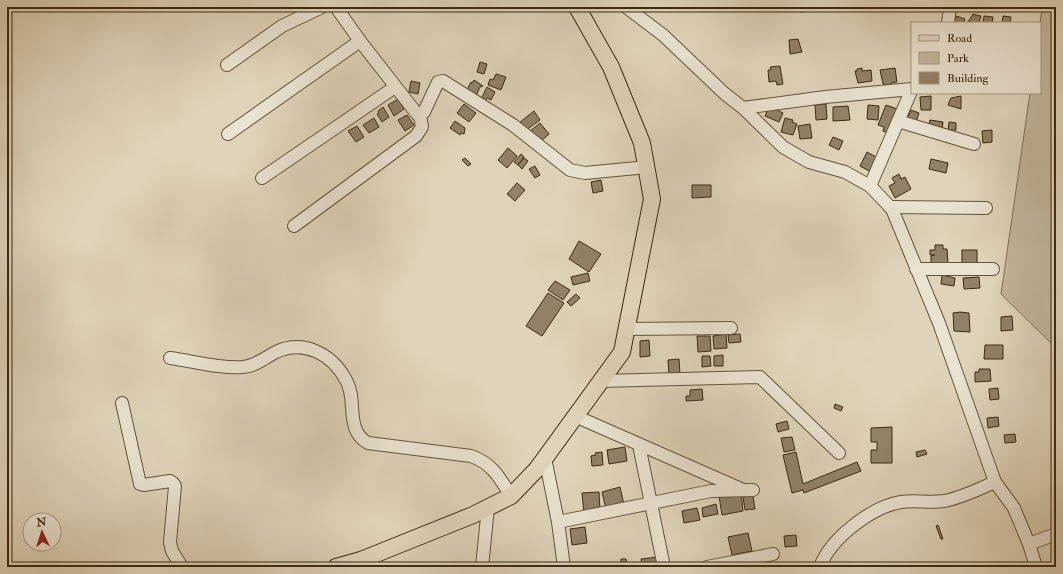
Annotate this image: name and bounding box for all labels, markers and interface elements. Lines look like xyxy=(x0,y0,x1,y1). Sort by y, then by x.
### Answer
legend xyxy=(911,22,1041,94)
text: Road xyxy=(947,31,972,46)
text: Park xyxy=(947,51,969,66)
text: Building xyxy=(947,71,990,86)
north arrow xyxy=(22,512,62,552)
text: N xyxy=(35,516,48,529)

